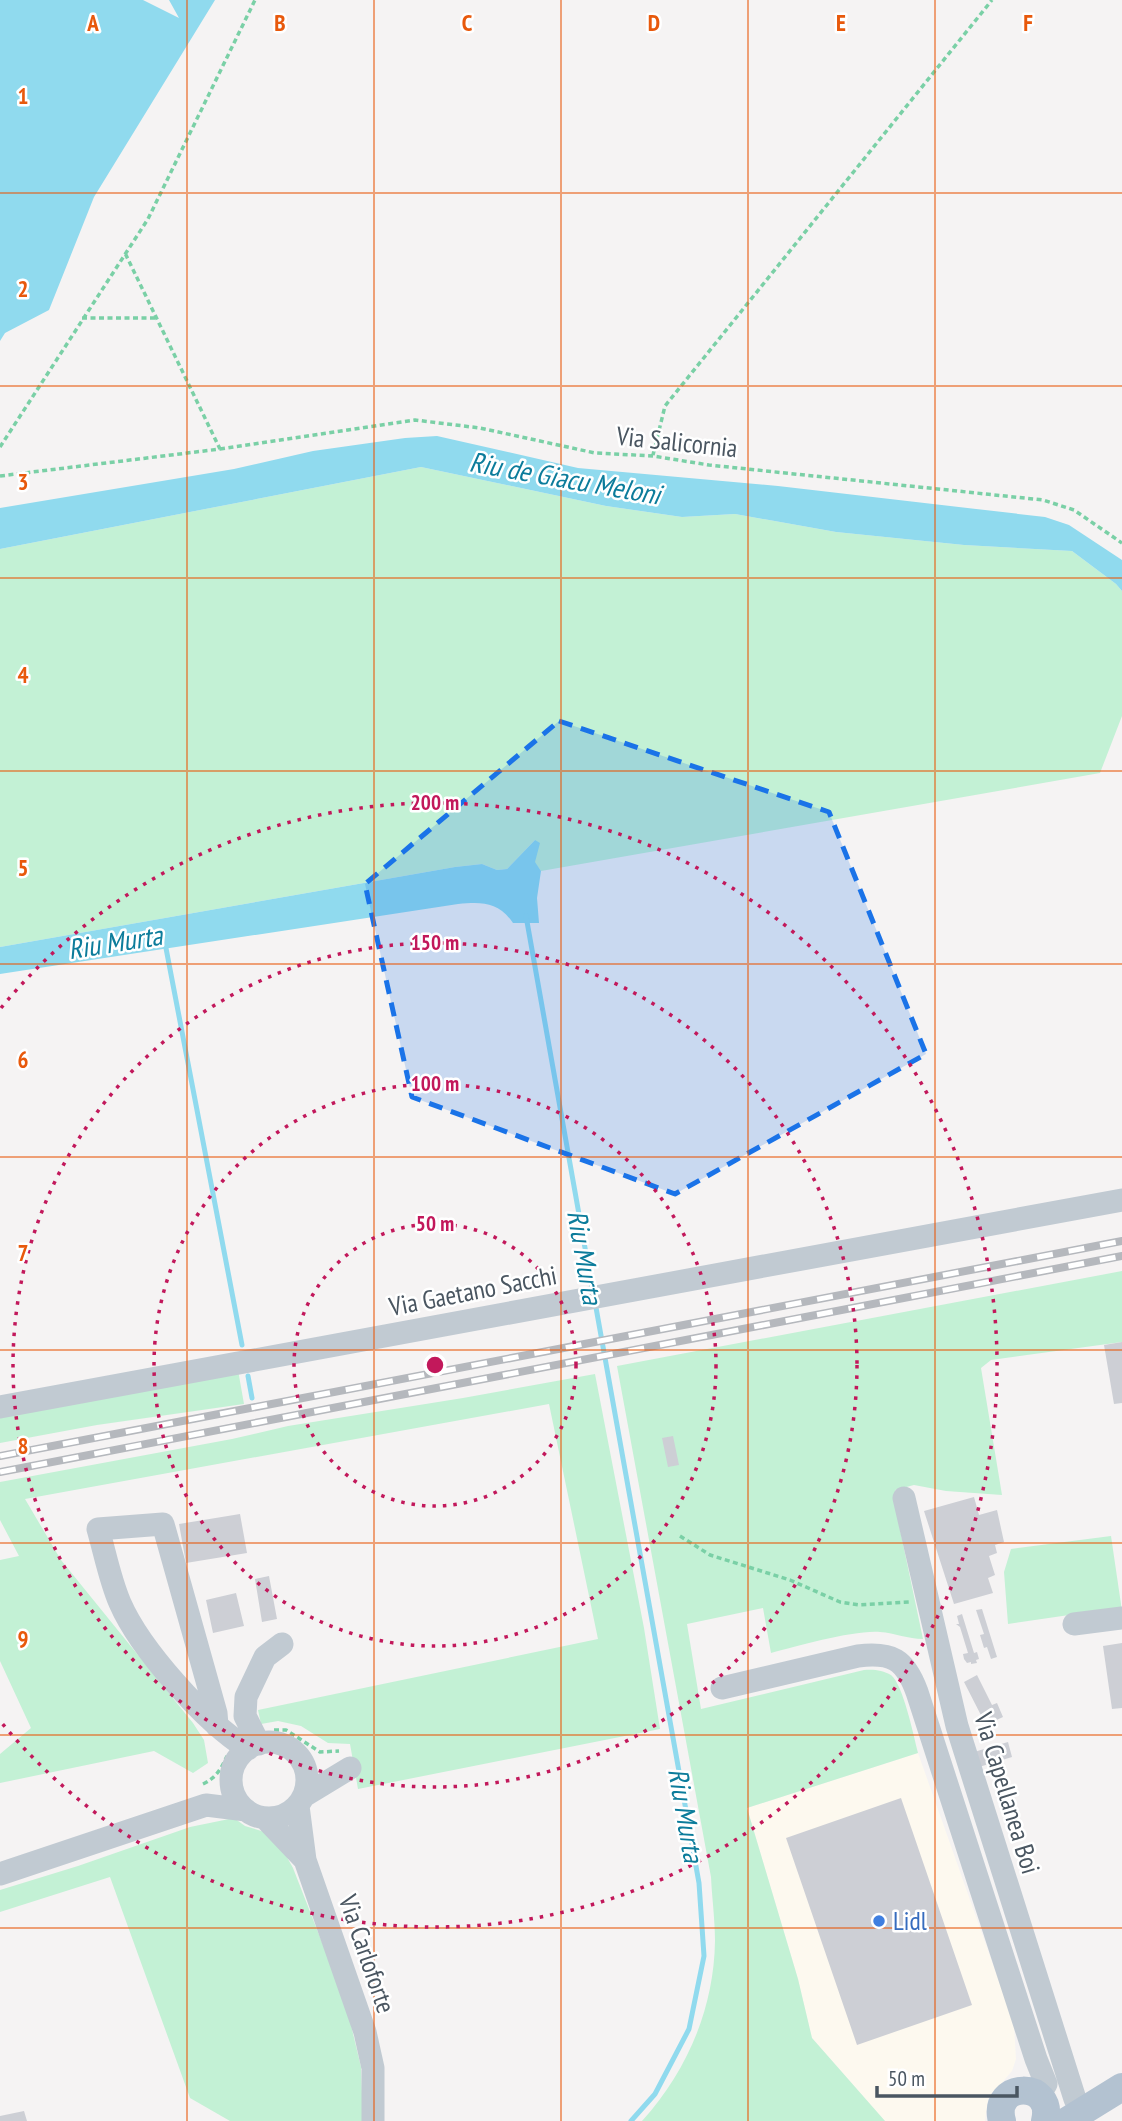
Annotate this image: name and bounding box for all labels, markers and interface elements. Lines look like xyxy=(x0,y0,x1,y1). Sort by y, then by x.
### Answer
text: A xyxy=(86,8,99,37)
text: B xyxy=(274,8,286,37)
text: C xyxy=(462,8,473,37)
text: D xyxy=(648,8,660,37)
text: E xyxy=(836,8,846,37)
text: F xyxy=(1023,8,1033,37)
text: 1 xyxy=(18,81,29,110)
text: 2 xyxy=(18,274,29,303)
street label: Via Salicornia xyxy=(614,419,739,464)
water label: Riu de Giacu Meloni xyxy=(467,443,667,513)
text: 3 xyxy=(18,467,29,496)
text: 4 xyxy=(18,660,29,689)
text: 200 m xyxy=(411,789,459,816)
text: 5 xyxy=(18,853,29,882)
water label: Riu Murta xyxy=(65,916,166,967)
text: 150 m xyxy=(411,929,459,956)
text: 6 xyxy=(18,1045,29,1074)
text: 100 m xyxy=(411,1070,459,1097)
water label: Riu Murta xyxy=(559,1207,612,1309)
text: 50 m xyxy=(416,1210,454,1237)
text: 7 xyxy=(18,1238,29,1267)
street label: Via Gaetano Sacchi xyxy=(385,1258,559,1323)
centre of rings xyxy=(423,1353,447,1377)
text: 8 xyxy=(18,1431,29,1460)
text: 9 xyxy=(18,1624,29,1653)
street label: Via Capellanea Boi xyxy=(967,1707,1048,1878)
water label: Riu Murta xyxy=(660,1765,713,1867)
street label: Via Carloforte xyxy=(332,1889,403,2017)
place label: Lidl xyxy=(893,1904,927,1937)
marker: Lidl xyxy=(871,1913,887,1929)
scale bar xyxy=(877,2054,1017,2098)
text: 50 m xyxy=(888,2065,925,2092)

